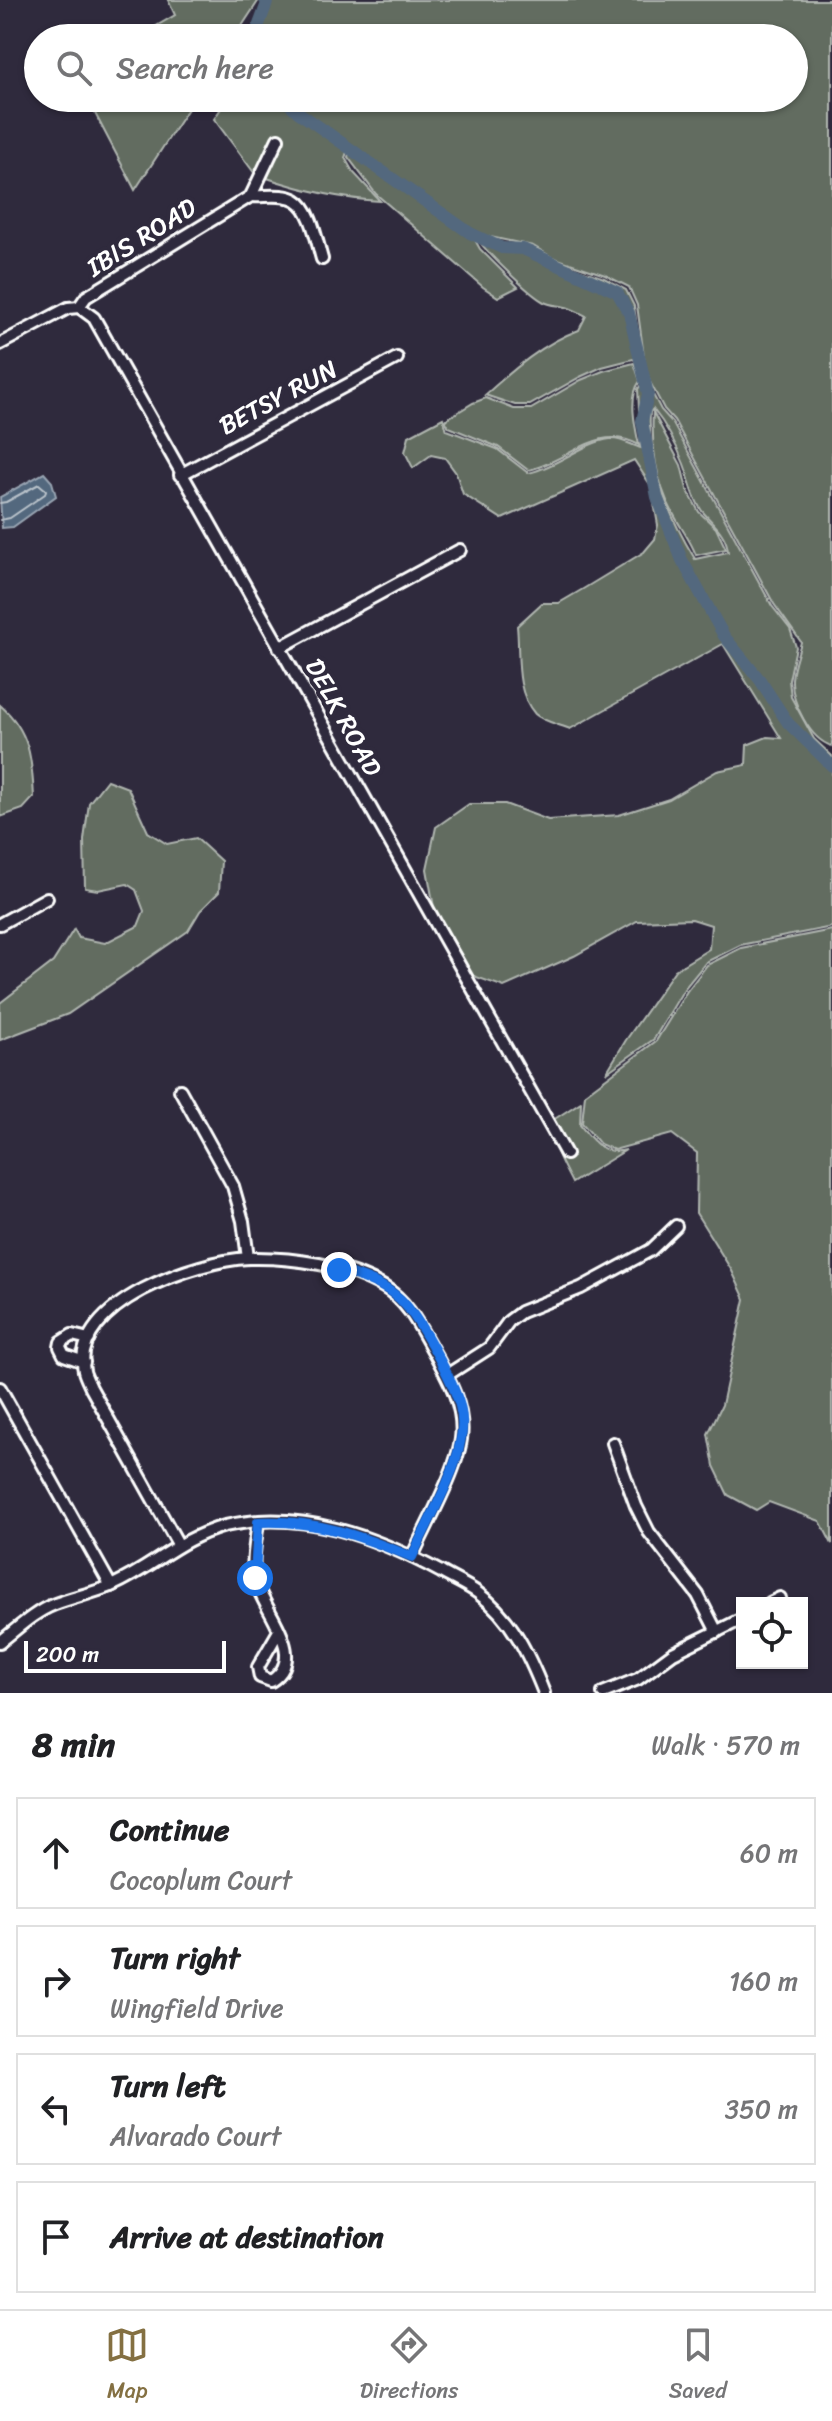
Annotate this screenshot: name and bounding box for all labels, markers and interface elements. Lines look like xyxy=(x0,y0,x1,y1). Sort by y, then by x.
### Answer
search box xyxy=(24,24,808,112)
text: Search here xyxy=(116,41,274,95)
icon: search xyxy=(52,46,96,90)
street label: IBIS ROAD xyxy=(76,185,206,290)
street label: BETSY RUN xyxy=(210,346,346,448)
street label: DELK ROAD xyxy=(292,649,396,785)
route end xyxy=(321,1252,357,1288)
route start xyxy=(237,1560,273,1596)
map controls xyxy=(736,1597,808,1669)
button: locate xyxy=(736,1597,808,1669)
text: 200 m xyxy=(36,1635,99,1674)
scale bar xyxy=(24,1637,226,1673)
text: 8 min xyxy=(32,1715,115,1775)
text: Walk · 570 m xyxy=(651,1722,800,1768)
text: Continue xyxy=(110,1803,229,1857)
text: 60 m xyxy=(740,1830,798,1876)
icon: ahead xyxy=(34,1831,78,1875)
text: Cocoplum Court xyxy=(110,1857,292,1903)
text: Turn right xyxy=(110,1931,240,1985)
text: 160 m xyxy=(729,1958,798,2004)
icon: right xyxy=(34,1959,78,2003)
text: Wingfield Drive xyxy=(110,1985,284,2031)
text: Turn left xyxy=(110,2059,226,2113)
text: 350 m xyxy=(725,2086,798,2132)
icon: left xyxy=(34,2087,78,2131)
text: Alvarado Court xyxy=(110,2113,281,2159)
text: Arrive at destination xyxy=(110,2210,384,2264)
icon: arrive xyxy=(34,2215,78,2259)
tab: Map xyxy=(105,2323,149,2410)
tab: Directions xyxy=(360,2323,458,2410)
tab: Saved xyxy=(669,2323,727,2410)

